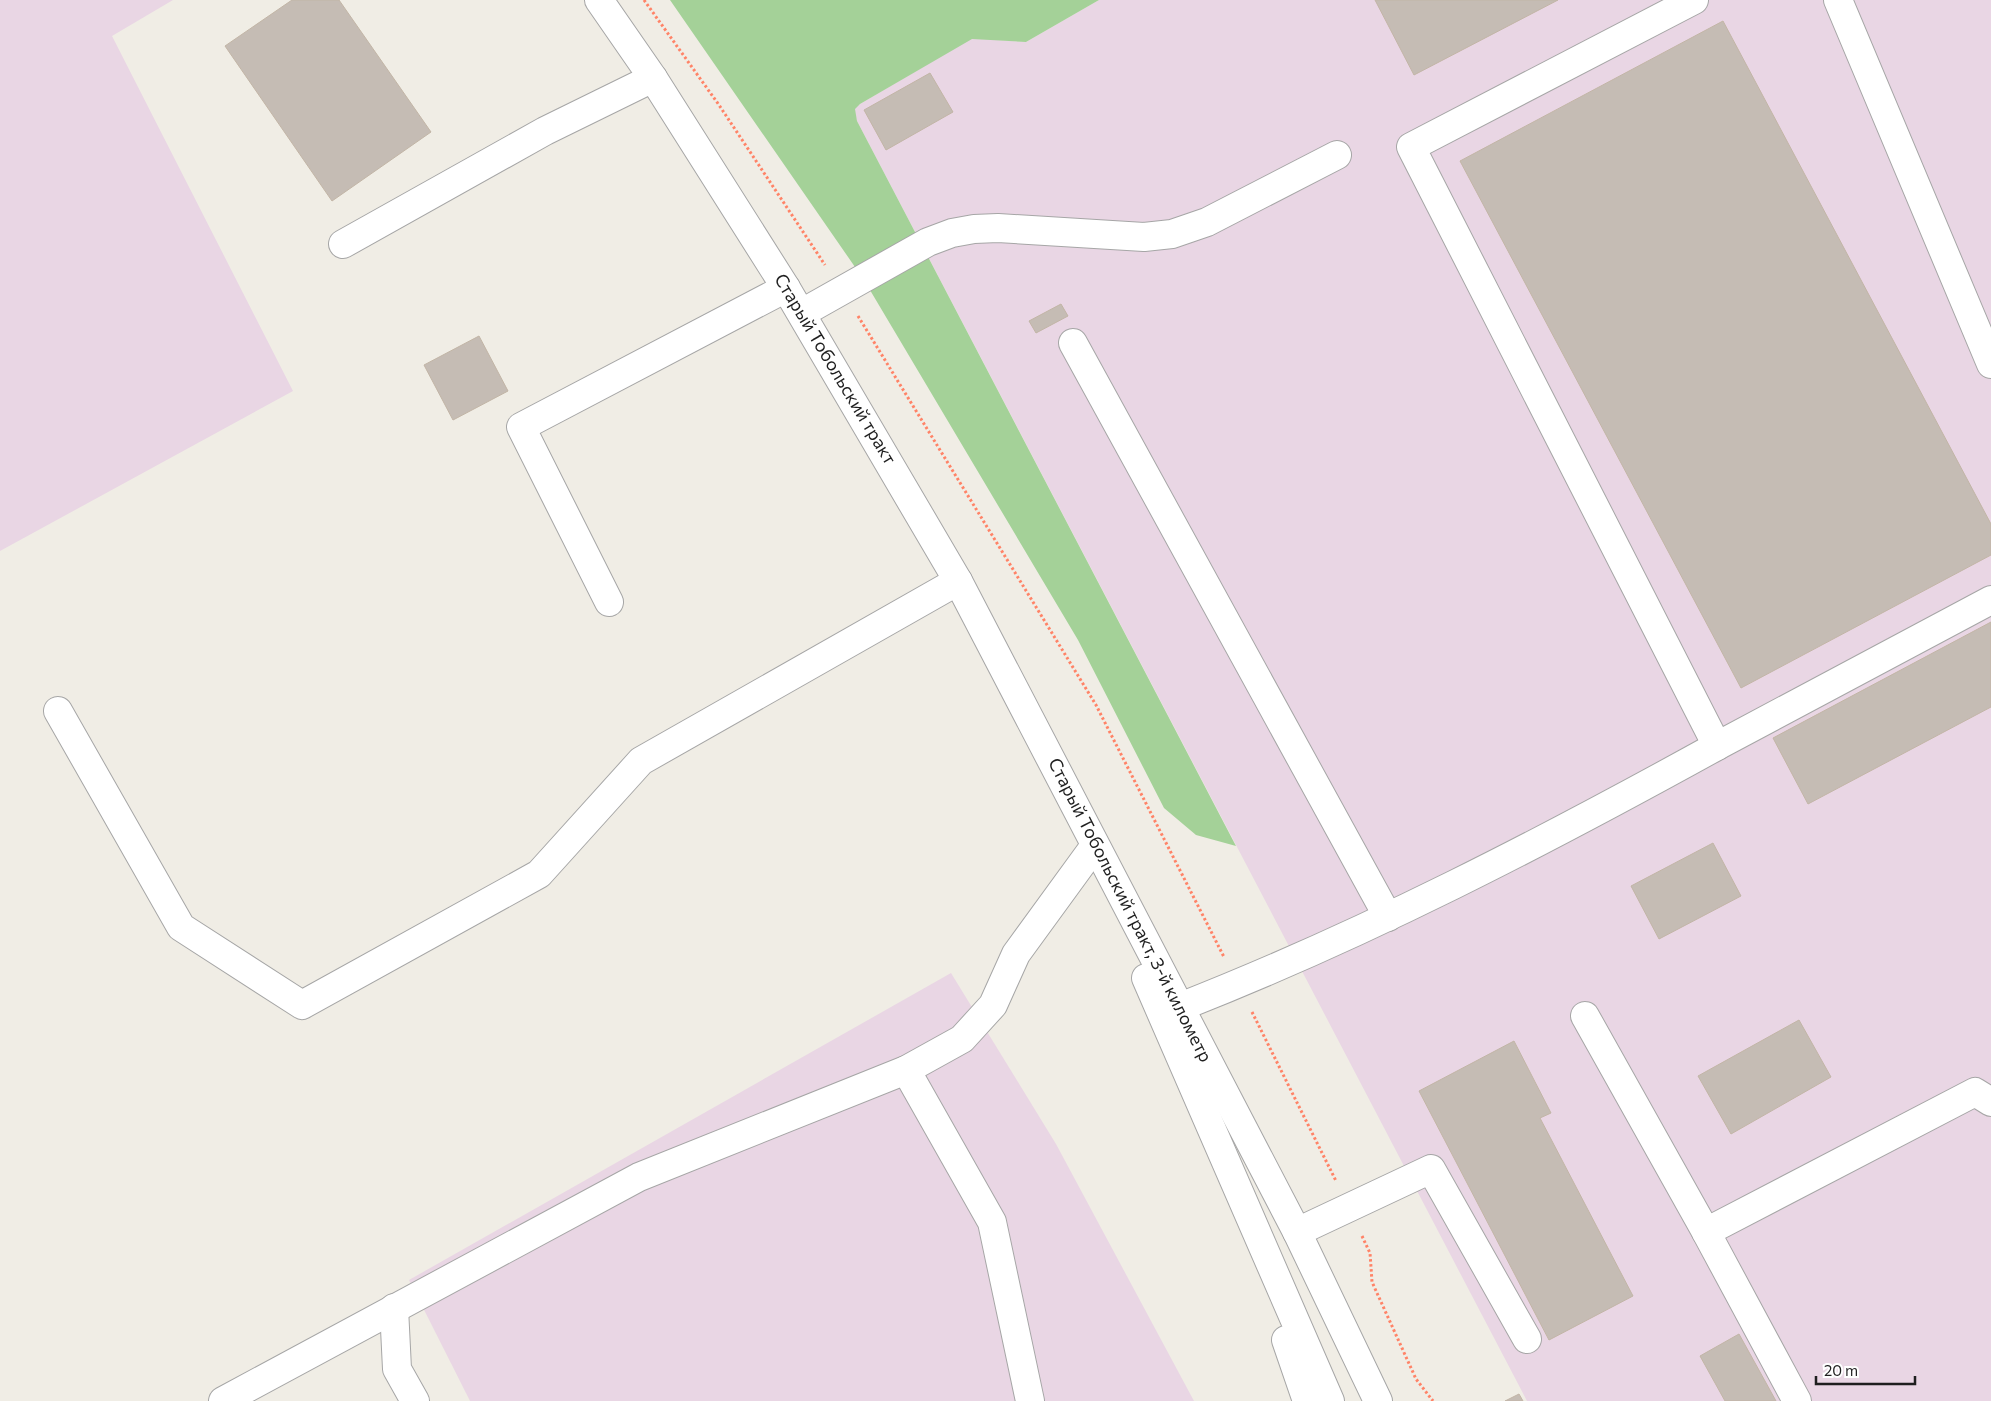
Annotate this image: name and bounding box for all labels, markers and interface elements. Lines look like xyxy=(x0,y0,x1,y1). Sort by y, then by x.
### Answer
street label: Старый Тобольский тракт xyxy=(770,269,902,468)
street label: Старый Тобольский тракт, 3-й километр xyxy=(1044,754,1218,1065)
scale bar xyxy=(1816,1354,1915,1386)
text: 20 m xyxy=(1824,1361,1858,1379)

